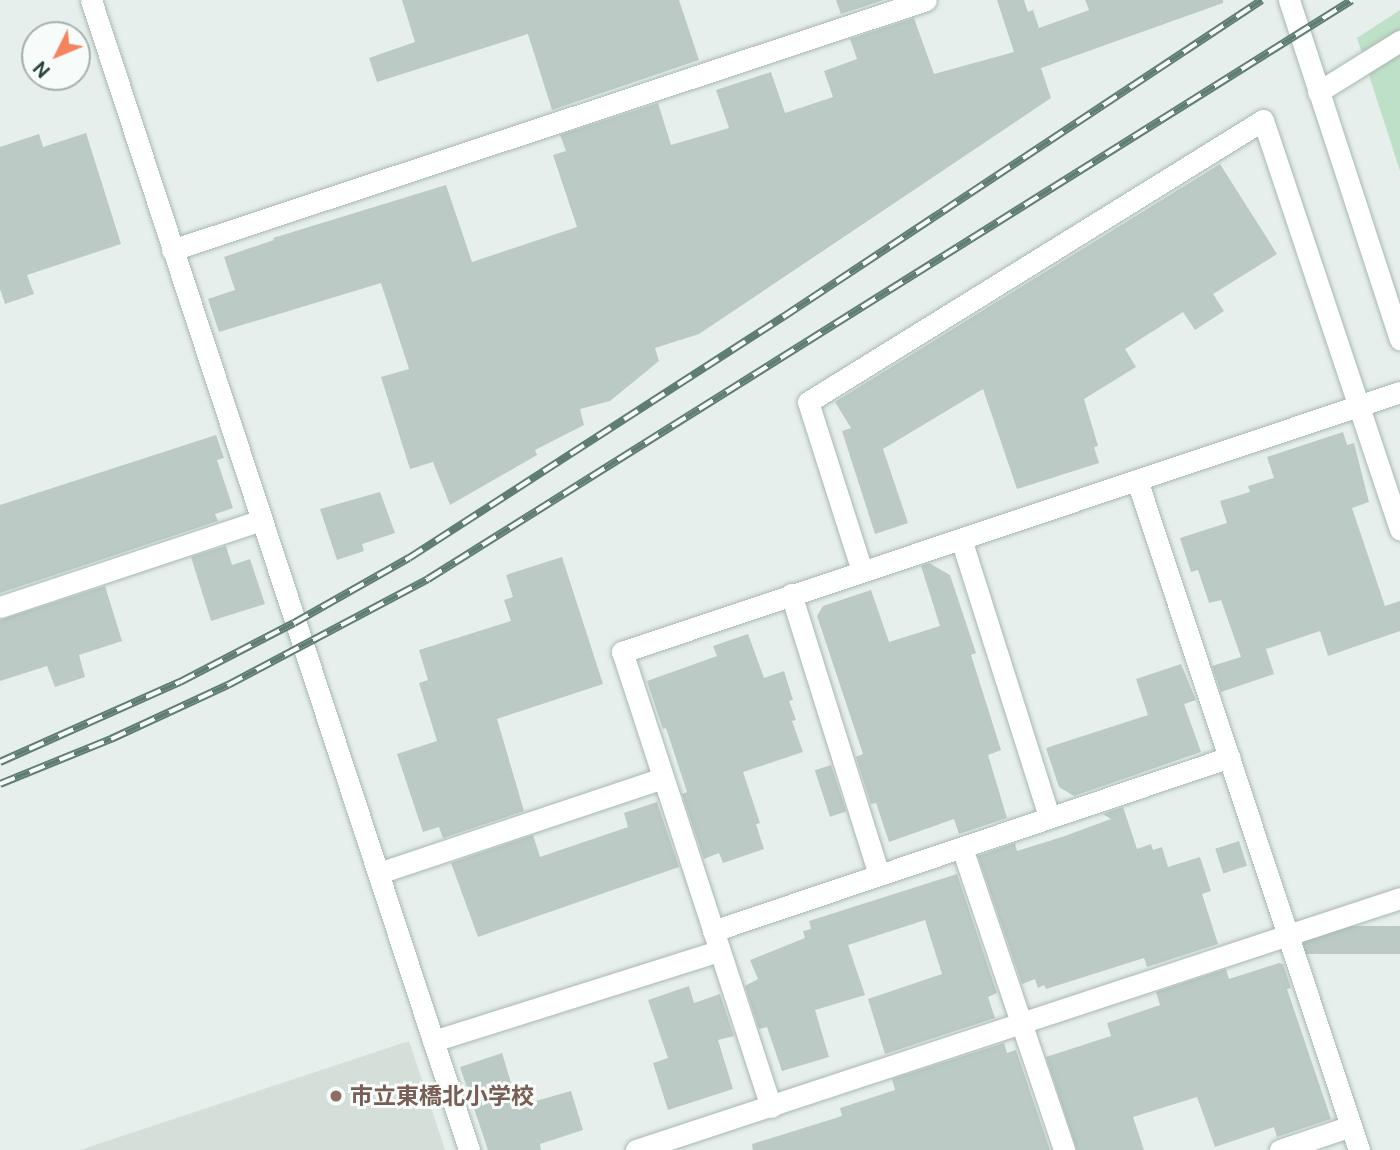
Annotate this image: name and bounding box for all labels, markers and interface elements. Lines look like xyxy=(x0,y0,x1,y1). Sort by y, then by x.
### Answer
north arrow xyxy=(21,21,91,91)
text: N xyxy=(28,56,56,83)
place label: 市立東橋北小学校 xyxy=(350,1082,534,1110)
marker: 市立東橋北小学校 xyxy=(328,1088,344,1104)

